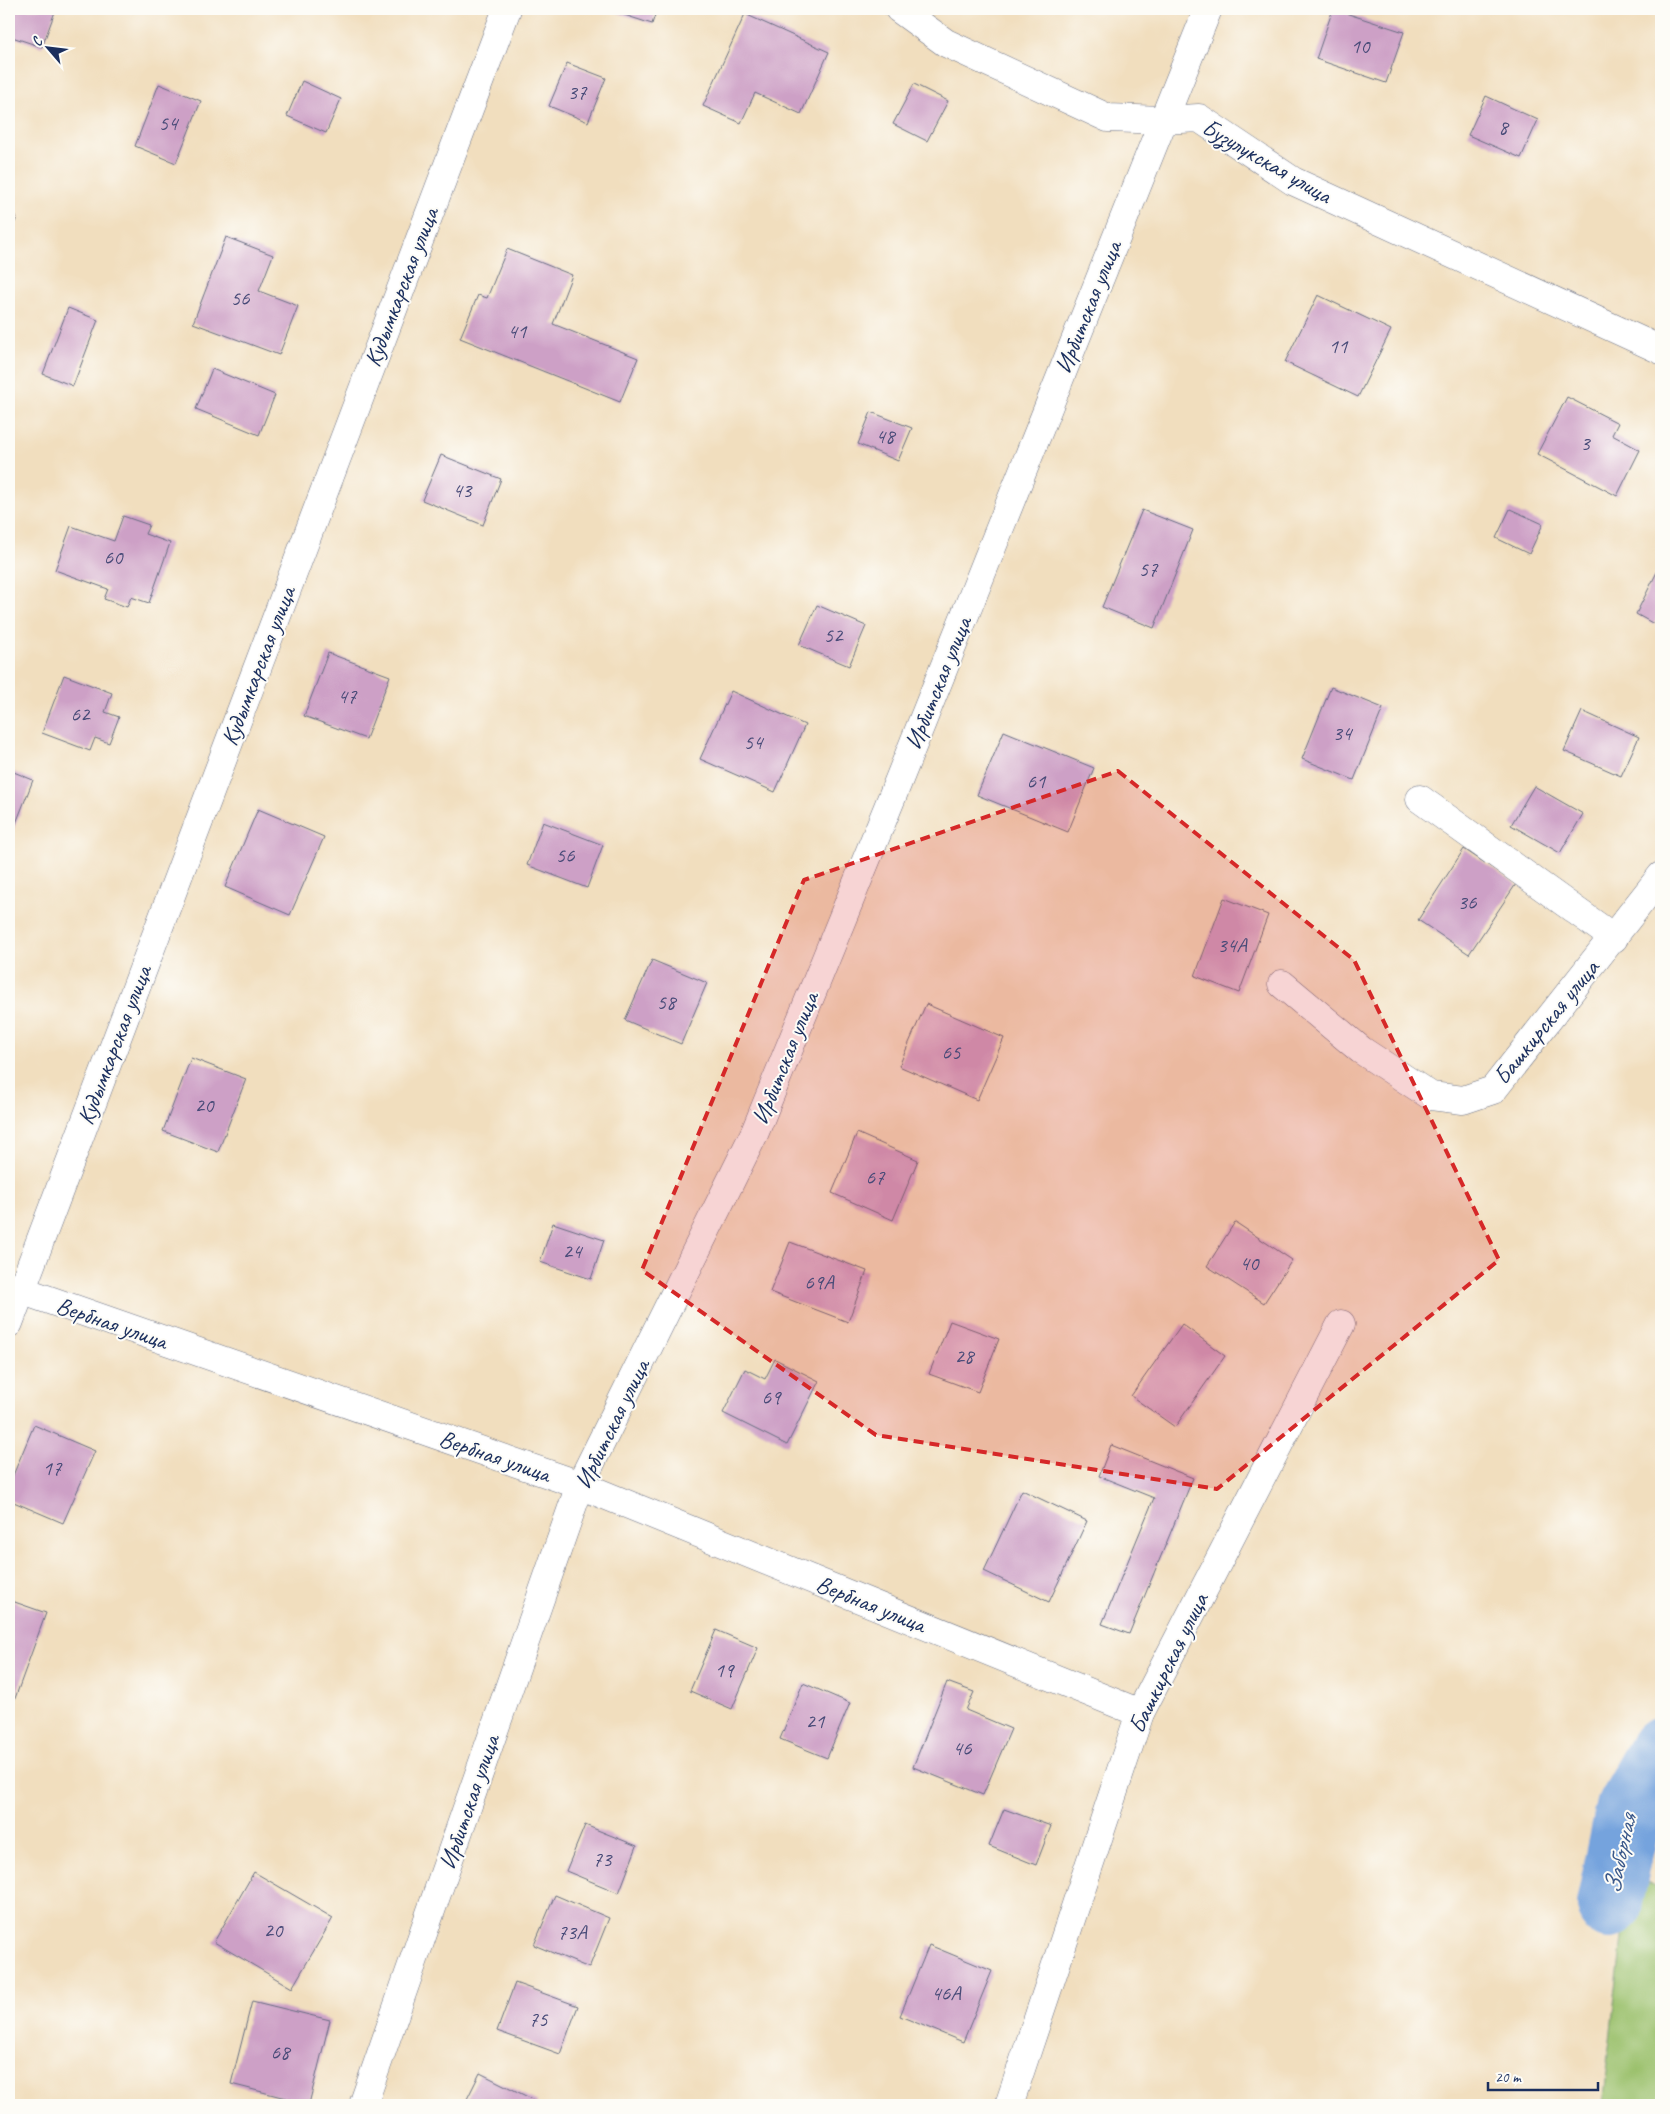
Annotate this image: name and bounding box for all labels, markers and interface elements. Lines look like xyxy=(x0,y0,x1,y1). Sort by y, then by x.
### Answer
north arrow xyxy=(22,22,72,72)
text: С xyxy=(28,33,47,49)
house number: 10 xyxy=(1351,33,1371,59)
house number: 37 xyxy=(568,79,588,105)
house number: 54 xyxy=(159,110,180,136)
street label: Бузулукская улица xyxy=(1196,112,1338,212)
house number: 8 xyxy=(1498,114,1510,140)
street label: Кудымкарская улица xyxy=(357,201,446,371)
street label: Ирбитская улица xyxy=(1048,234,1129,378)
house number: 56 xyxy=(231,285,250,311)
house number: 41 xyxy=(508,318,528,344)
house number: 11 xyxy=(1329,333,1349,359)
house number: 48 xyxy=(876,423,897,449)
house number: 3 xyxy=(1580,430,1591,456)
house number: 43 xyxy=(453,477,473,503)
house number: 60 xyxy=(104,544,124,570)
house number: 57 xyxy=(1139,556,1159,582)
street label: Кудымкарская улица xyxy=(214,580,303,750)
street label: Ирбитская улица xyxy=(898,610,979,754)
house number: 52 xyxy=(824,622,844,648)
house number: 47 xyxy=(338,683,358,709)
house number: 62 xyxy=(71,701,91,727)
house number: 34 xyxy=(1333,720,1354,746)
house number: 54 xyxy=(744,729,765,755)
house number: 61 xyxy=(1027,768,1047,794)
house number: 56 xyxy=(556,842,575,868)
house number: 36 xyxy=(1458,889,1477,915)
house number: 34А xyxy=(1217,932,1248,958)
street label: Башкирская улица xyxy=(1487,952,1606,1090)
street label: Кудымкарская улица xyxy=(70,959,159,1129)
street label: Ирбитская улица xyxy=(745,985,826,1129)
house number: 58 xyxy=(657,989,678,1015)
house number: 65 xyxy=(942,1039,962,1065)
house number: 20 xyxy=(195,1092,215,1118)
house number: 67 xyxy=(866,1164,886,1190)
house number: 24 xyxy=(563,1238,584,1264)
house number: 40 xyxy=(1240,1250,1260,1276)
house number: 69А xyxy=(804,1269,835,1295)
street label: Вербная улица xyxy=(53,1290,173,1357)
house number: 28 xyxy=(955,1343,976,1369)
street label: Ирбитская улица xyxy=(568,1353,657,1494)
house number: 69 xyxy=(762,1384,782,1410)
street label: Вербная улица xyxy=(436,1423,556,1490)
house number: 17 xyxy=(43,1455,63,1481)
street label: Вербная улица xyxy=(812,1568,932,1640)
street label: Башкирская улица xyxy=(1121,1587,1215,1738)
house number: 19 xyxy=(715,1657,735,1683)
house number: 21 xyxy=(806,1708,826,1734)
street label: Ирбитская улица xyxy=(432,1729,507,1873)
house number: 46 xyxy=(953,1735,972,1761)
water label: Заборная xyxy=(1596,1809,1645,1897)
house number: 73 xyxy=(593,1846,613,1872)
house number: 20 xyxy=(264,1917,284,1943)
house number: 73А xyxy=(557,1919,588,1945)
house number: 46А xyxy=(931,1980,962,2006)
house number: 75 xyxy=(529,2006,549,2032)
house number: 68 xyxy=(271,2039,292,2065)
scale bar xyxy=(1488,2059,1598,2091)
text: 20 m xyxy=(1495,2068,1522,2087)

